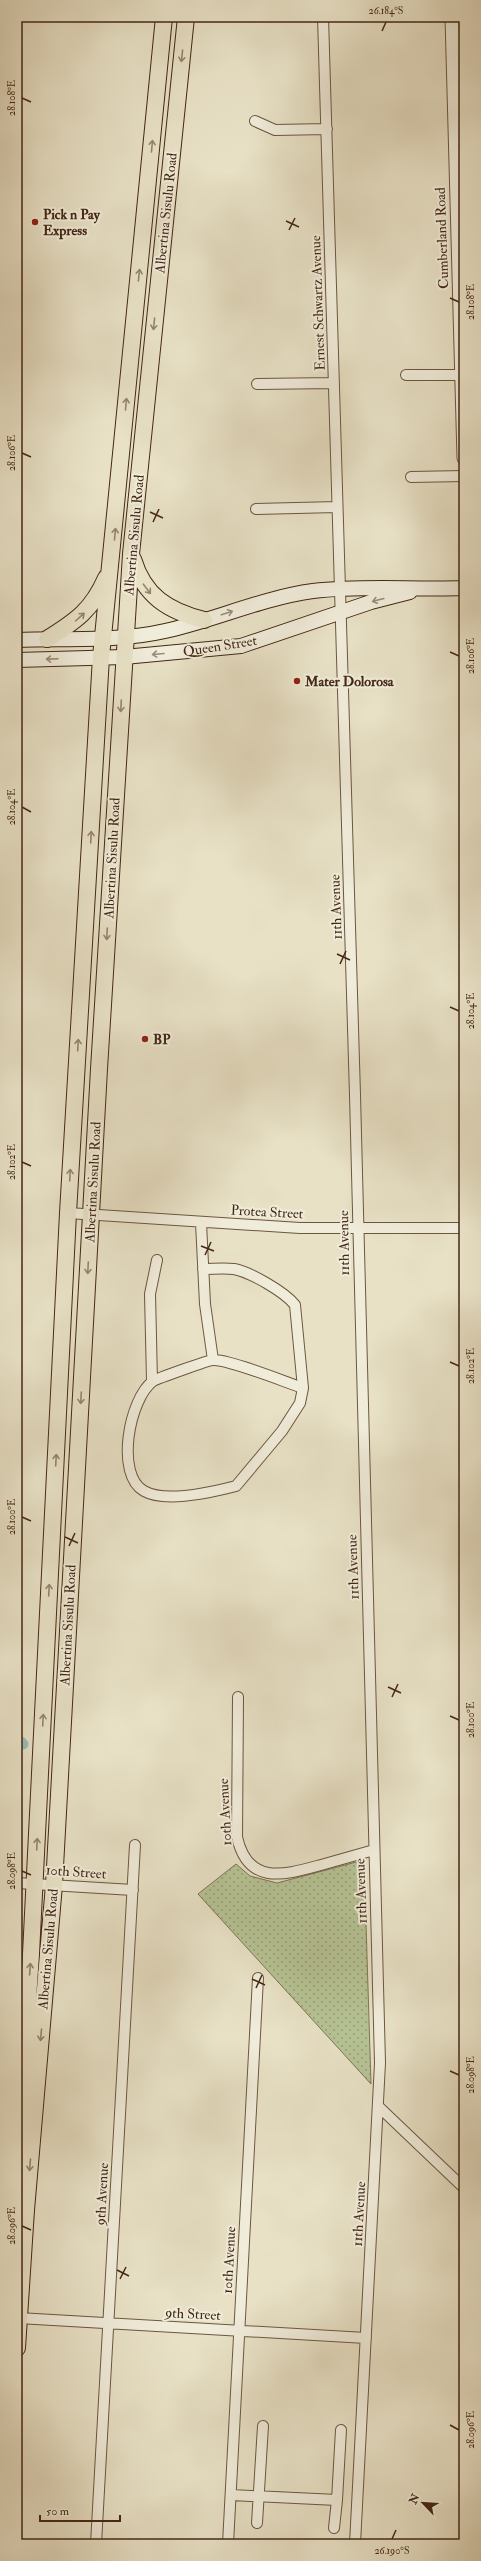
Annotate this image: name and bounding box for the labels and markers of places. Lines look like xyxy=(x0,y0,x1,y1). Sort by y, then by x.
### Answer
place label: Pick n Pay Express xyxy=(43,206,101,240)
marker: Pick n Pay Express xyxy=(30,217,40,227)
place label: Mater Dolorosa xyxy=(304,673,395,690)
marker: Mater Dolorosa xyxy=(292,676,302,686)
place label: BP xyxy=(153,1031,171,1048)
marker: BP xyxy=(140,1034,150,1044)

